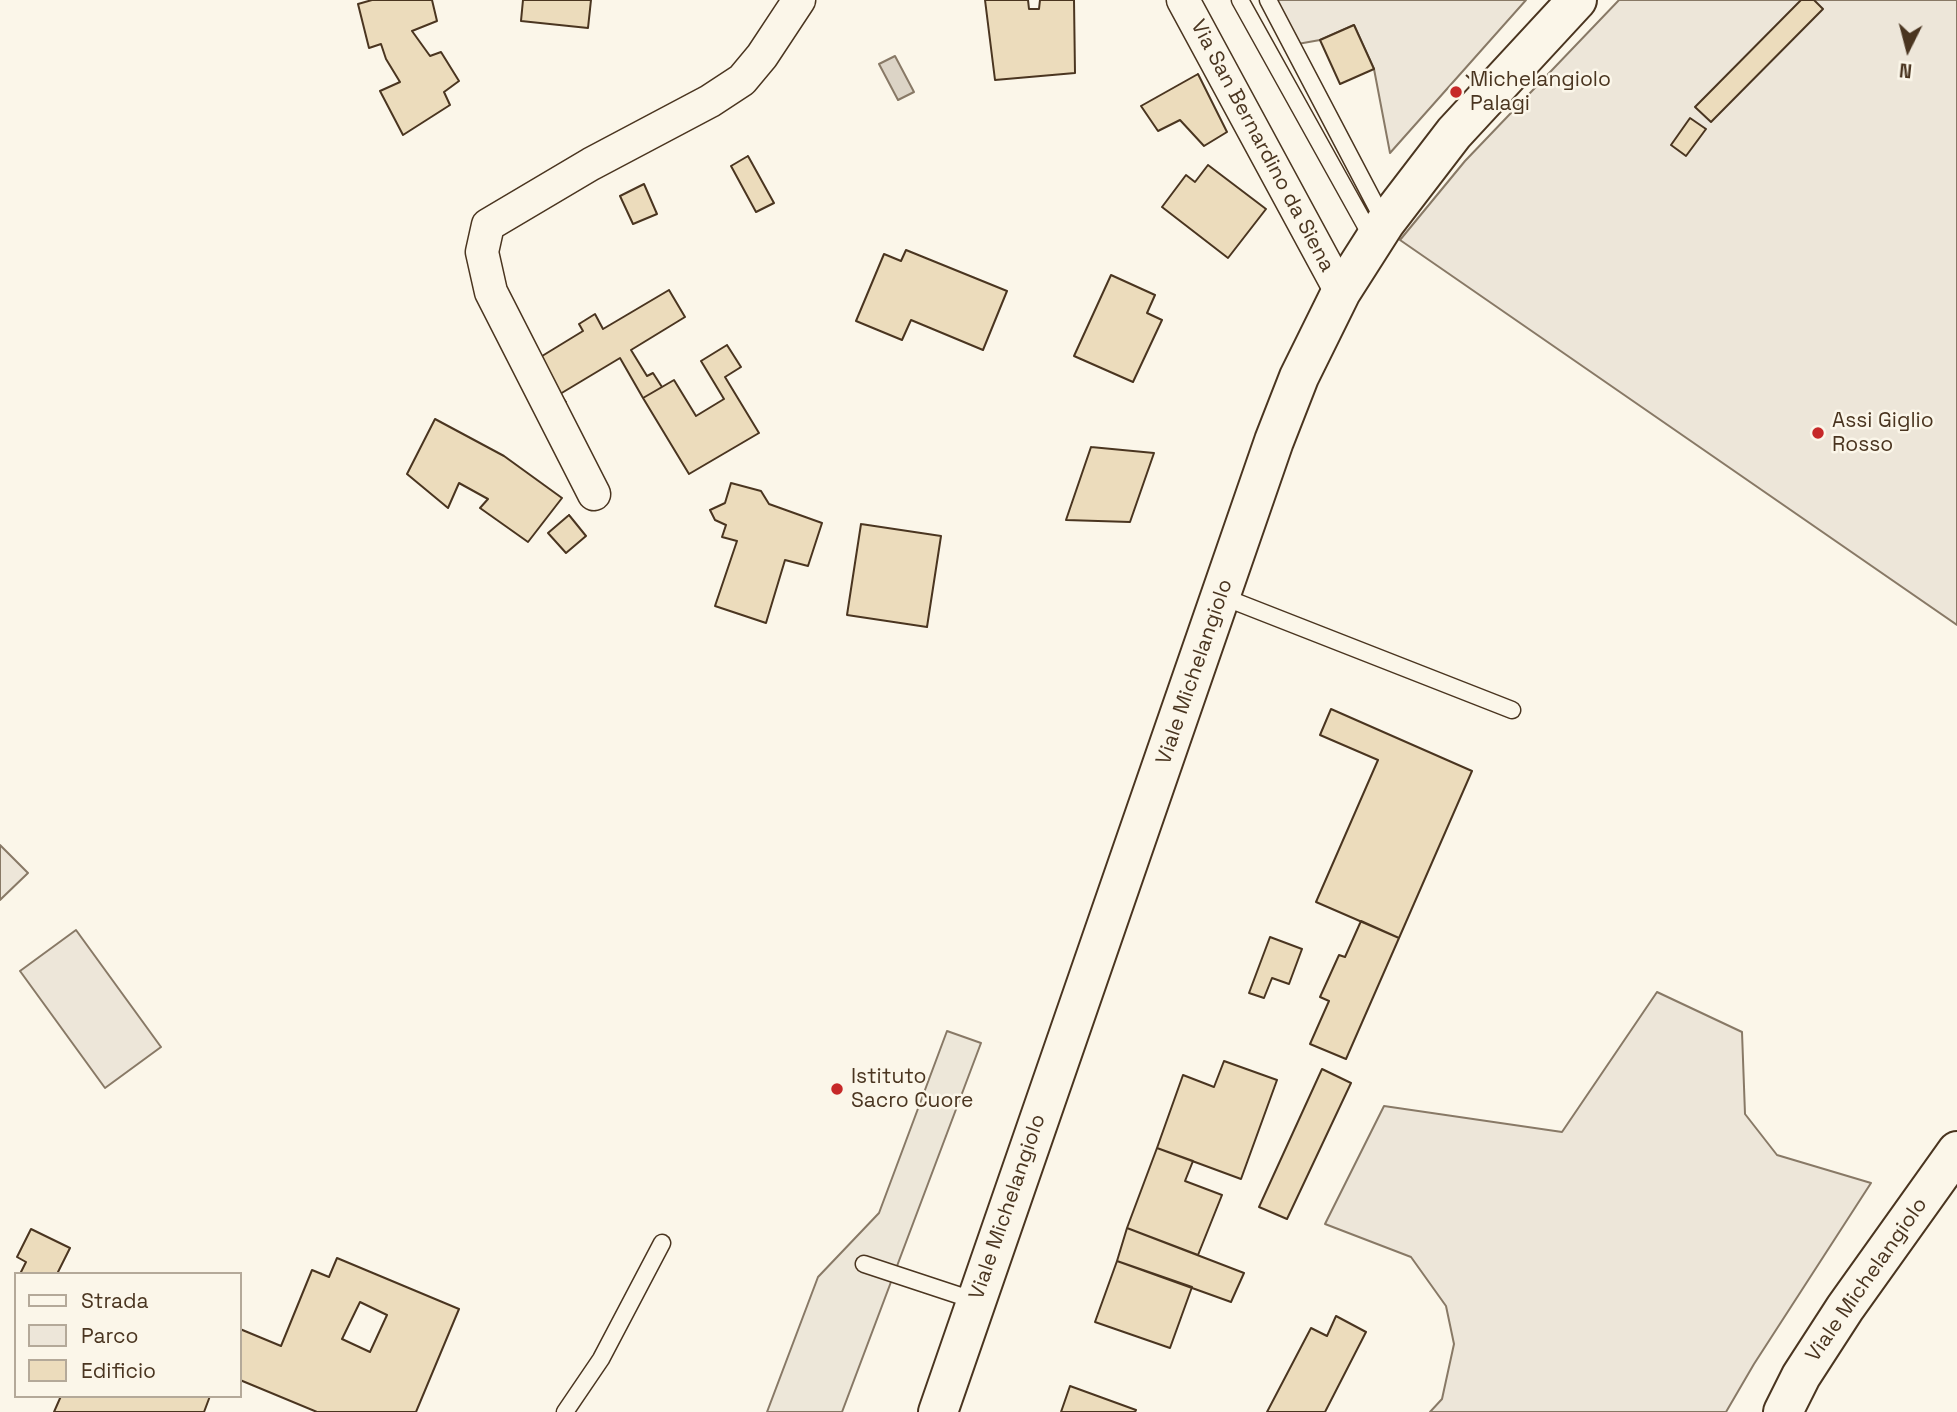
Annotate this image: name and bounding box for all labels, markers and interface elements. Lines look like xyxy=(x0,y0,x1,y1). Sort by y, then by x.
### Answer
north arrow xyxy=(1873,14,1943,84)
street label: Via San Bernardino da Siena xyxy=(1185,16,1339,276)
text: N xyxy=(1898,57,1913,83)
place label: Michelangiolo Palagi xyxy=(1470,67,1611,117)
marker: Michelangiolo Palagi xyxy=(1448,84,1464,100)
place label: Assi Giglio Rosso xyxy=(1832,408,1934,458)
marker: Assi Giglio Rosso xyxy=(1810,425,1826,441)
street label: Viale Michelangiolo xyxy=(1151,576,1239,768)
place label: Istituto Sacro Cuore xyxy=(851,1064,973,1114)
marker: Istituto Sacro Cuore xyxy=(829,1081,845,1097)
street label: Viale Michelangiolo xyxy=(964,1111,1052,1303)
street label: Viale Michelangiolo xyxy=(1801,1193,1933,1367)
legend xyxy=(14,1272,242,1398)
text: Strada xyxy=(81,1287,148,1314)
text: Parco xyxy=(81,1322,139,1349)
text: Edificio xyxy=(81,1357,156,1384)

